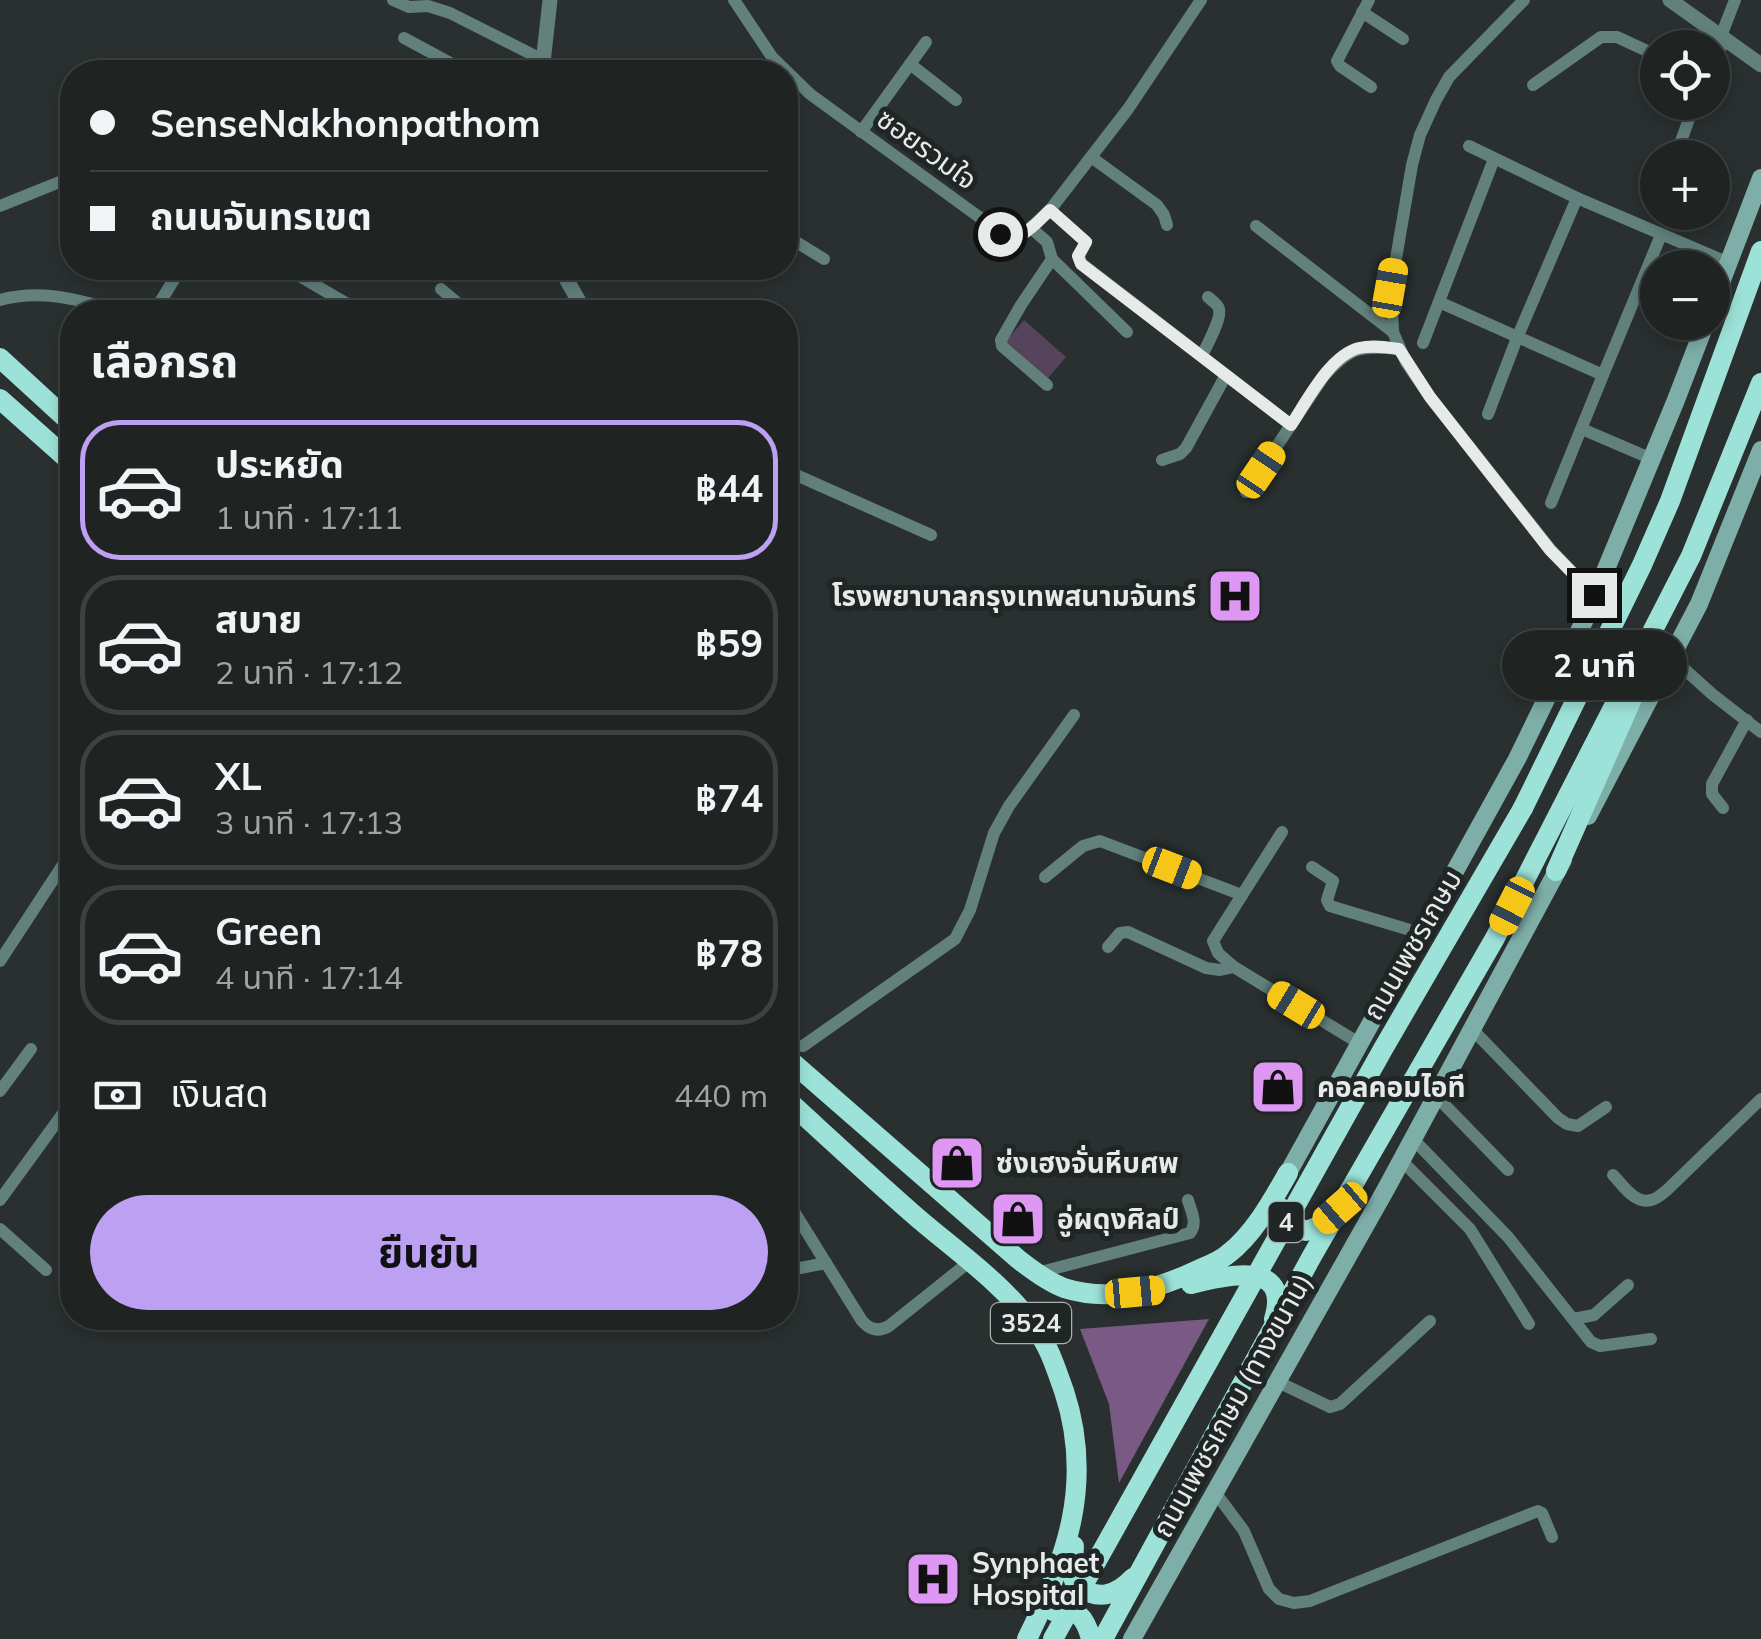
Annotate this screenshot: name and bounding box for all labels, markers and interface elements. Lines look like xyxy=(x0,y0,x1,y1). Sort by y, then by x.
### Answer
map controls xyxy=(1640,30,1730,340)
button: locate xyxy=(1640,30,1730,120)
text: SenseNakhonpathom xyxy=(150,99,541,147)
street label: ซอยรวมใจ xyxy=(870,101,984,197)
button: + xyxy=(1640,140,1730,230)
text: ถนนจันทรเขต xyxy=(150,192,372,240)
route start xyxy=(978,212,1023,257)
button: − xyxy=(1640,250,1730,340)
car xyxy=(1370,256,1410,320)
text: เลือกรถ xyxy=(90,332,238,388)
car xyxy=(1232,437,1290,503)
text: ประหยัด xyxy=(215,440,344,488)
icon: car xyxy=(95,445,185,535)
text: ฿44 xyxy=(695,464,763,512)
text: 1 นาที · 17:11 xyxy=(215,497,403,537)
hospital icon: โรงพยาบาลกรุงเทพสนามจันทร์ xyxy=(1205,566,1265,626)
route end xyxy=(1572,573,1617,618)
place label: โรงพยาบาลกรุงเทพสนามจันทร์ xyxy=(832,578,1196,613)
text: สบาย xyxy=(215,595,302,643)
icon: car xyxy=(95,600,185,690)
text: ฿59 xyxy=(695,619,763,667)
callout: 2 นาที xyxy=(1502,630,1686,700)
text: 2 นาที xyxy=(1553,645,1636,685)
text: 2 นาที · 17:12 xyxy=(215,652,403,692)
text: XL xyxy=(215,752,262,800)
icon: car xyxy=(95,755,185,845)
text: ฿74 xyxy=(695,774,763,822)
text: 3 นาที · 17:13 xyxy=(215,802,403,842)
car xyxy=(1139,843,1205,893)
street label: ถนนเพชรเกษม xyxy=(1355,863,1469,1026)
car xyxy=(1485,872,1539,940)
text: Green xyxy=(215,907,322,955)
icon: car xyxy=(95,910,185,1000)
text: ฿78 xyxy=(695,929,763,977)
text: 4 นาที · 17:14 xyxy=(215,957,403,997)
car xyxy=(1263,977,1329,1033)
shop icon: คอลคอมไอที xyxy=(1248,1057,1308,1117)
icon: cash xyxy=(90,1068,145,1123)
text: เงินสด xyxy=(170,1069,269,1117)
place label: คอลคอมไอที xyxy=(1317,1069,1466,1104)
text: 440 m xyxy=(674,1075,768,1115)
shop icon: ซ่งเฮงจั่นหีบศพ xyxy=(927,1133,987,1193)
place label: ซ่งเฮงจั่นหีบศพ xyxy=(996,1144,1179,1180)
car xyxy=(1308,1177,1372,1239)
shop icon: อู่ผดุงศิลป์ xyxy=(988,1189,1048,1249)
button: ยืนยัน xyxy=(90,1195,768,1310)
place label: อู่ผดุงศิลป์ xyxy=(1057,1201,1179,1237)
road number: 4 xyxy=(1268,1202,1304,1242)
street label: ถนนเพชรเกษม (ทางขนาน) xyxy=(1144,1266,1319,1543)
car xyxy=(1104,1274,1166,1310)
road number: 3524 xyxy=(991,1303,1071,1343)
place label: Synphaet Hospital xyxy=(972,1545,1100,1612)
hospital icon: Synphaet Hospital xyxy=(903,1549,963,1609)

